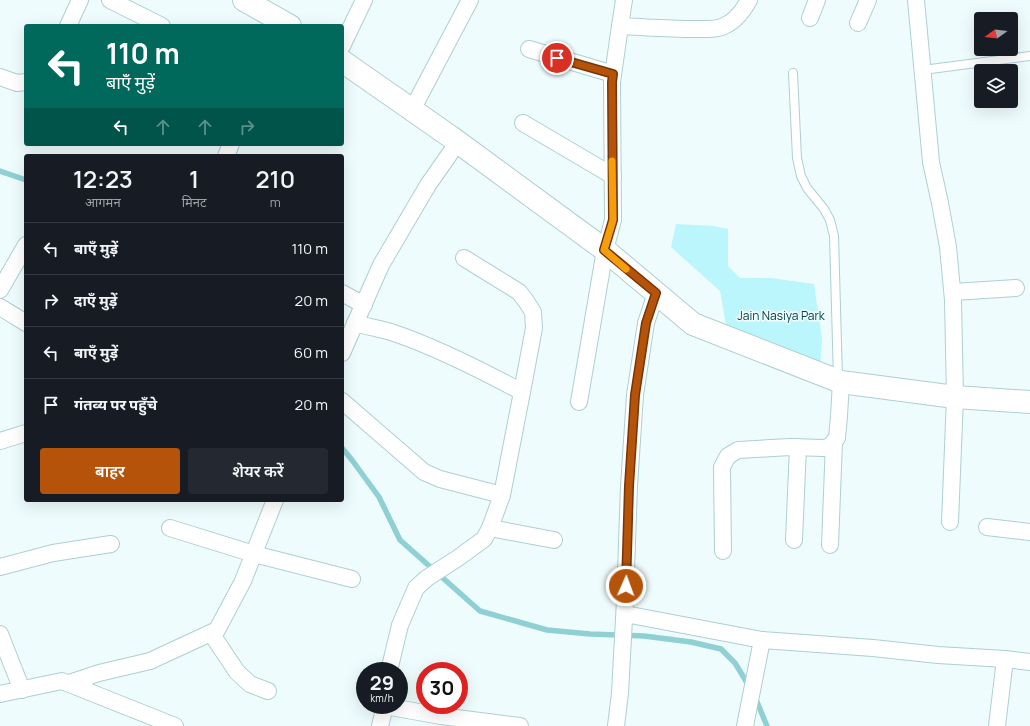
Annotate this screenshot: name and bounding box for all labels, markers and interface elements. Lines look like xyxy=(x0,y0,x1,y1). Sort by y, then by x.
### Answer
north arrow xyxy=(974,12,1018,56)
map controls xyxy=(974,12,1018,108)
text: 110 m xyxy=(106,34,180,72)
icon: left xyxy=(40,40,92,92)
pin xyxy=(540,41,574,75)
icon: arrive xyxy=(546,47,568,69)
button: layers xyxy=(974,64,1018,108)
text: बाएँ मुड़ें xyxy=(106,70,155,94)
icon: left xyxy=(110,116,132,138)
icon: ahead xyxy=(152,116,174,138)
icon: ahead xyxy=(194,116,216,138)
icon: right xyxy=(236,116,258,138)
text: 12:23 xyxy=(73,162,133,195)
text: 1 xyxy=(189,162,199,195)
text: 210 xyxy=(255,162,295,195)
text: आगमन xyxy=(85,193,121,211)
text: मिनट xyxy=(182,193,207,211)
text: m xyxy=(270,193,281,211)
icon: left xyxy=(40,238,62,260)
text: बाएँ मुड़ें xyxy=(74,238,118,259)
text: 110 m xyxy=(291,238,328,259)
icon: right xyxy=(40,290,62,312)
text: दाएँ मुड़ें xyxy=(74,290,117,311)
text: 20 m xyxy=(295,290,328,311)
park label: Jain Nasiya Park xyxy=(737,307,826,324)
icon: left xyxy=(40,342,62,364)
text: बाएँ मुड़ें xyxy=(74,342,118,363)
text: 60 m xyxy=(294,342,328,363)
icon: arrive xyxy=(40,394,62,416)
text: गंतव्य पर पहुँचे xyxy=(74,394,157,415)
text: 20 m xyxy=(295,394,328,415)
button: बाहर xyxy=(40,448,180,494)
button: शेयर करें xyxy=(188,448,328,494)
position arrow xyxy=(605,565,647,607)
speed limit sign: 30 xyxy=(416,662,468,714)
text: 29 xyxy=(370,669,394,696)
text: km/h xyxy=(370,691,394,705)

